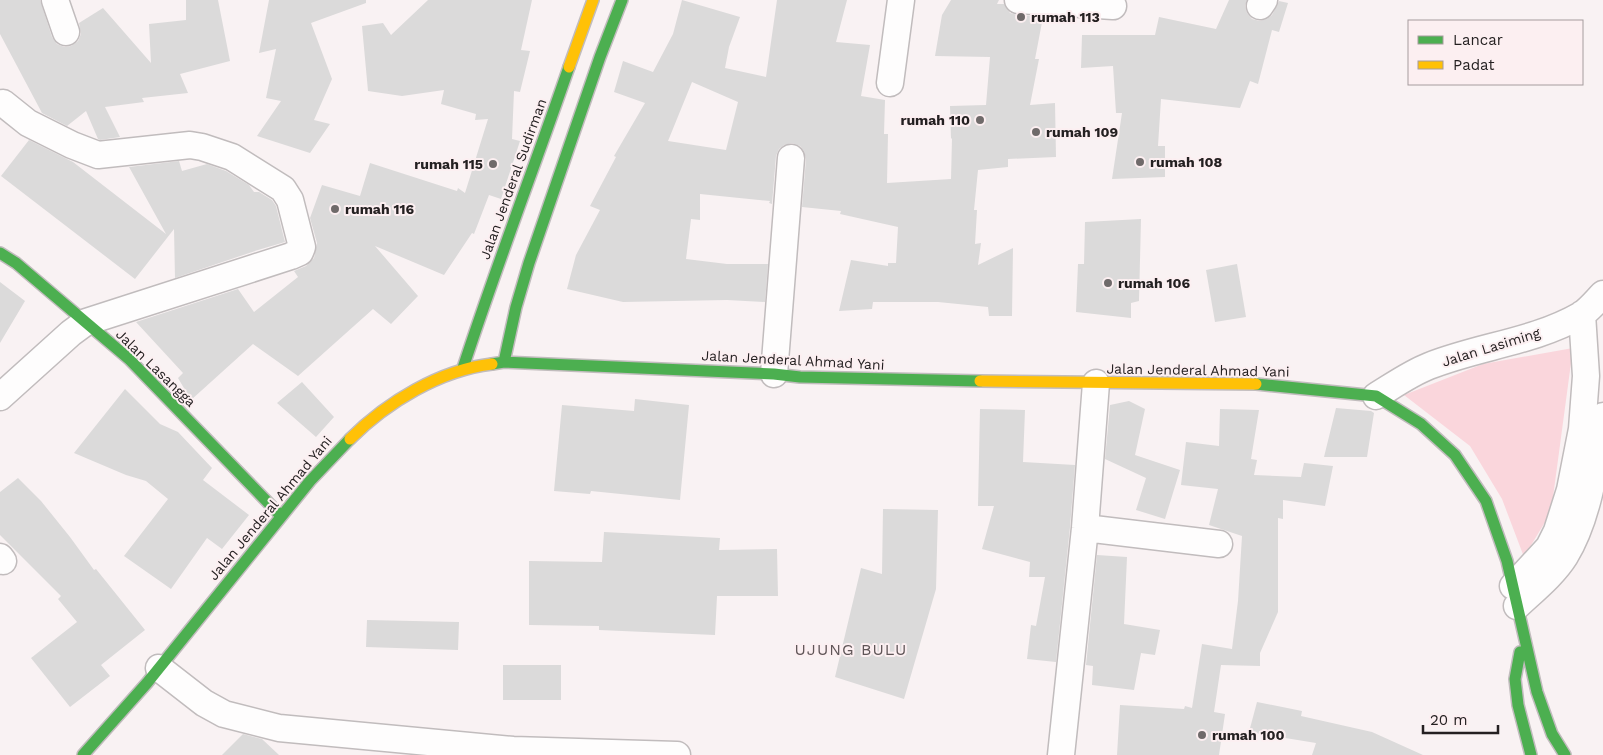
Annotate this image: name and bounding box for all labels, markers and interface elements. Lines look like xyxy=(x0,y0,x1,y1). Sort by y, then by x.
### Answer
place label: rumah 113 xyxy=(1031,9,1100,25)
marker: rumah 113 xyxy=(1015,11,1027,23)
legend xyxy=(1408,20,1583,85)
text: Lancar xyxy=(1453,31,1503,49)
text: Padat xyxy=(1453,56,1495,74)
street label: Jalan Jenderal Sudirman xyxy=(476,96,550,262)
place label: rumah 110 xyxy=(900,112,970,128)
marker: rumah 110 xyxy=(974,114,986,126)
place label: rumah 109 xyxy=(1046,124,1118,140)
marker: rumah 109 xyxy=(1030,126,1042,138)
place label: rumah 108 xyxy=(1150,154,1223,170)
place label: rumah 115 xyxy=(414,156,483,172)
marker: rumah 108 xyxy=(1134,156,1146,168)
marker: rumah 115 xyxy=(487,158,499,170)
place label: rumah 116 xyxy=(345,201,415,217)
marker: rumah 116 xyxy=(329,203,341,215)
place label: rumah 106 xyxy=(1118,275,1191,291)
marker: rumah 106 xyxy=(1102,277,1114,289)
street label: Jalan Lasiming xyxy=(1440,324,1543,370)
street label: Jalan Lasangga xyxy=(113,326,199,410)
street label: Jalan Jenderal Ahmad Yani xyxy=(701,347,885,373)
street label: Jalan Jenderal Ahmad Yani xyxy=(1106,360,1290,380)
street label: Jalan Jenderal Ahmad Yani xyxy=(205,433,335,583)
district label: UJUNG BULU xyxy=(795,640,907,659)
scale bar xyxy=(1423,702,1498,734)
text: 20 m xyxy=(1430,711,1468,729)
place label: rumah 100 xyxy=(1212,727,1285,743)
marker: rumah 100 xyxy=(1196,729,1208,741)

